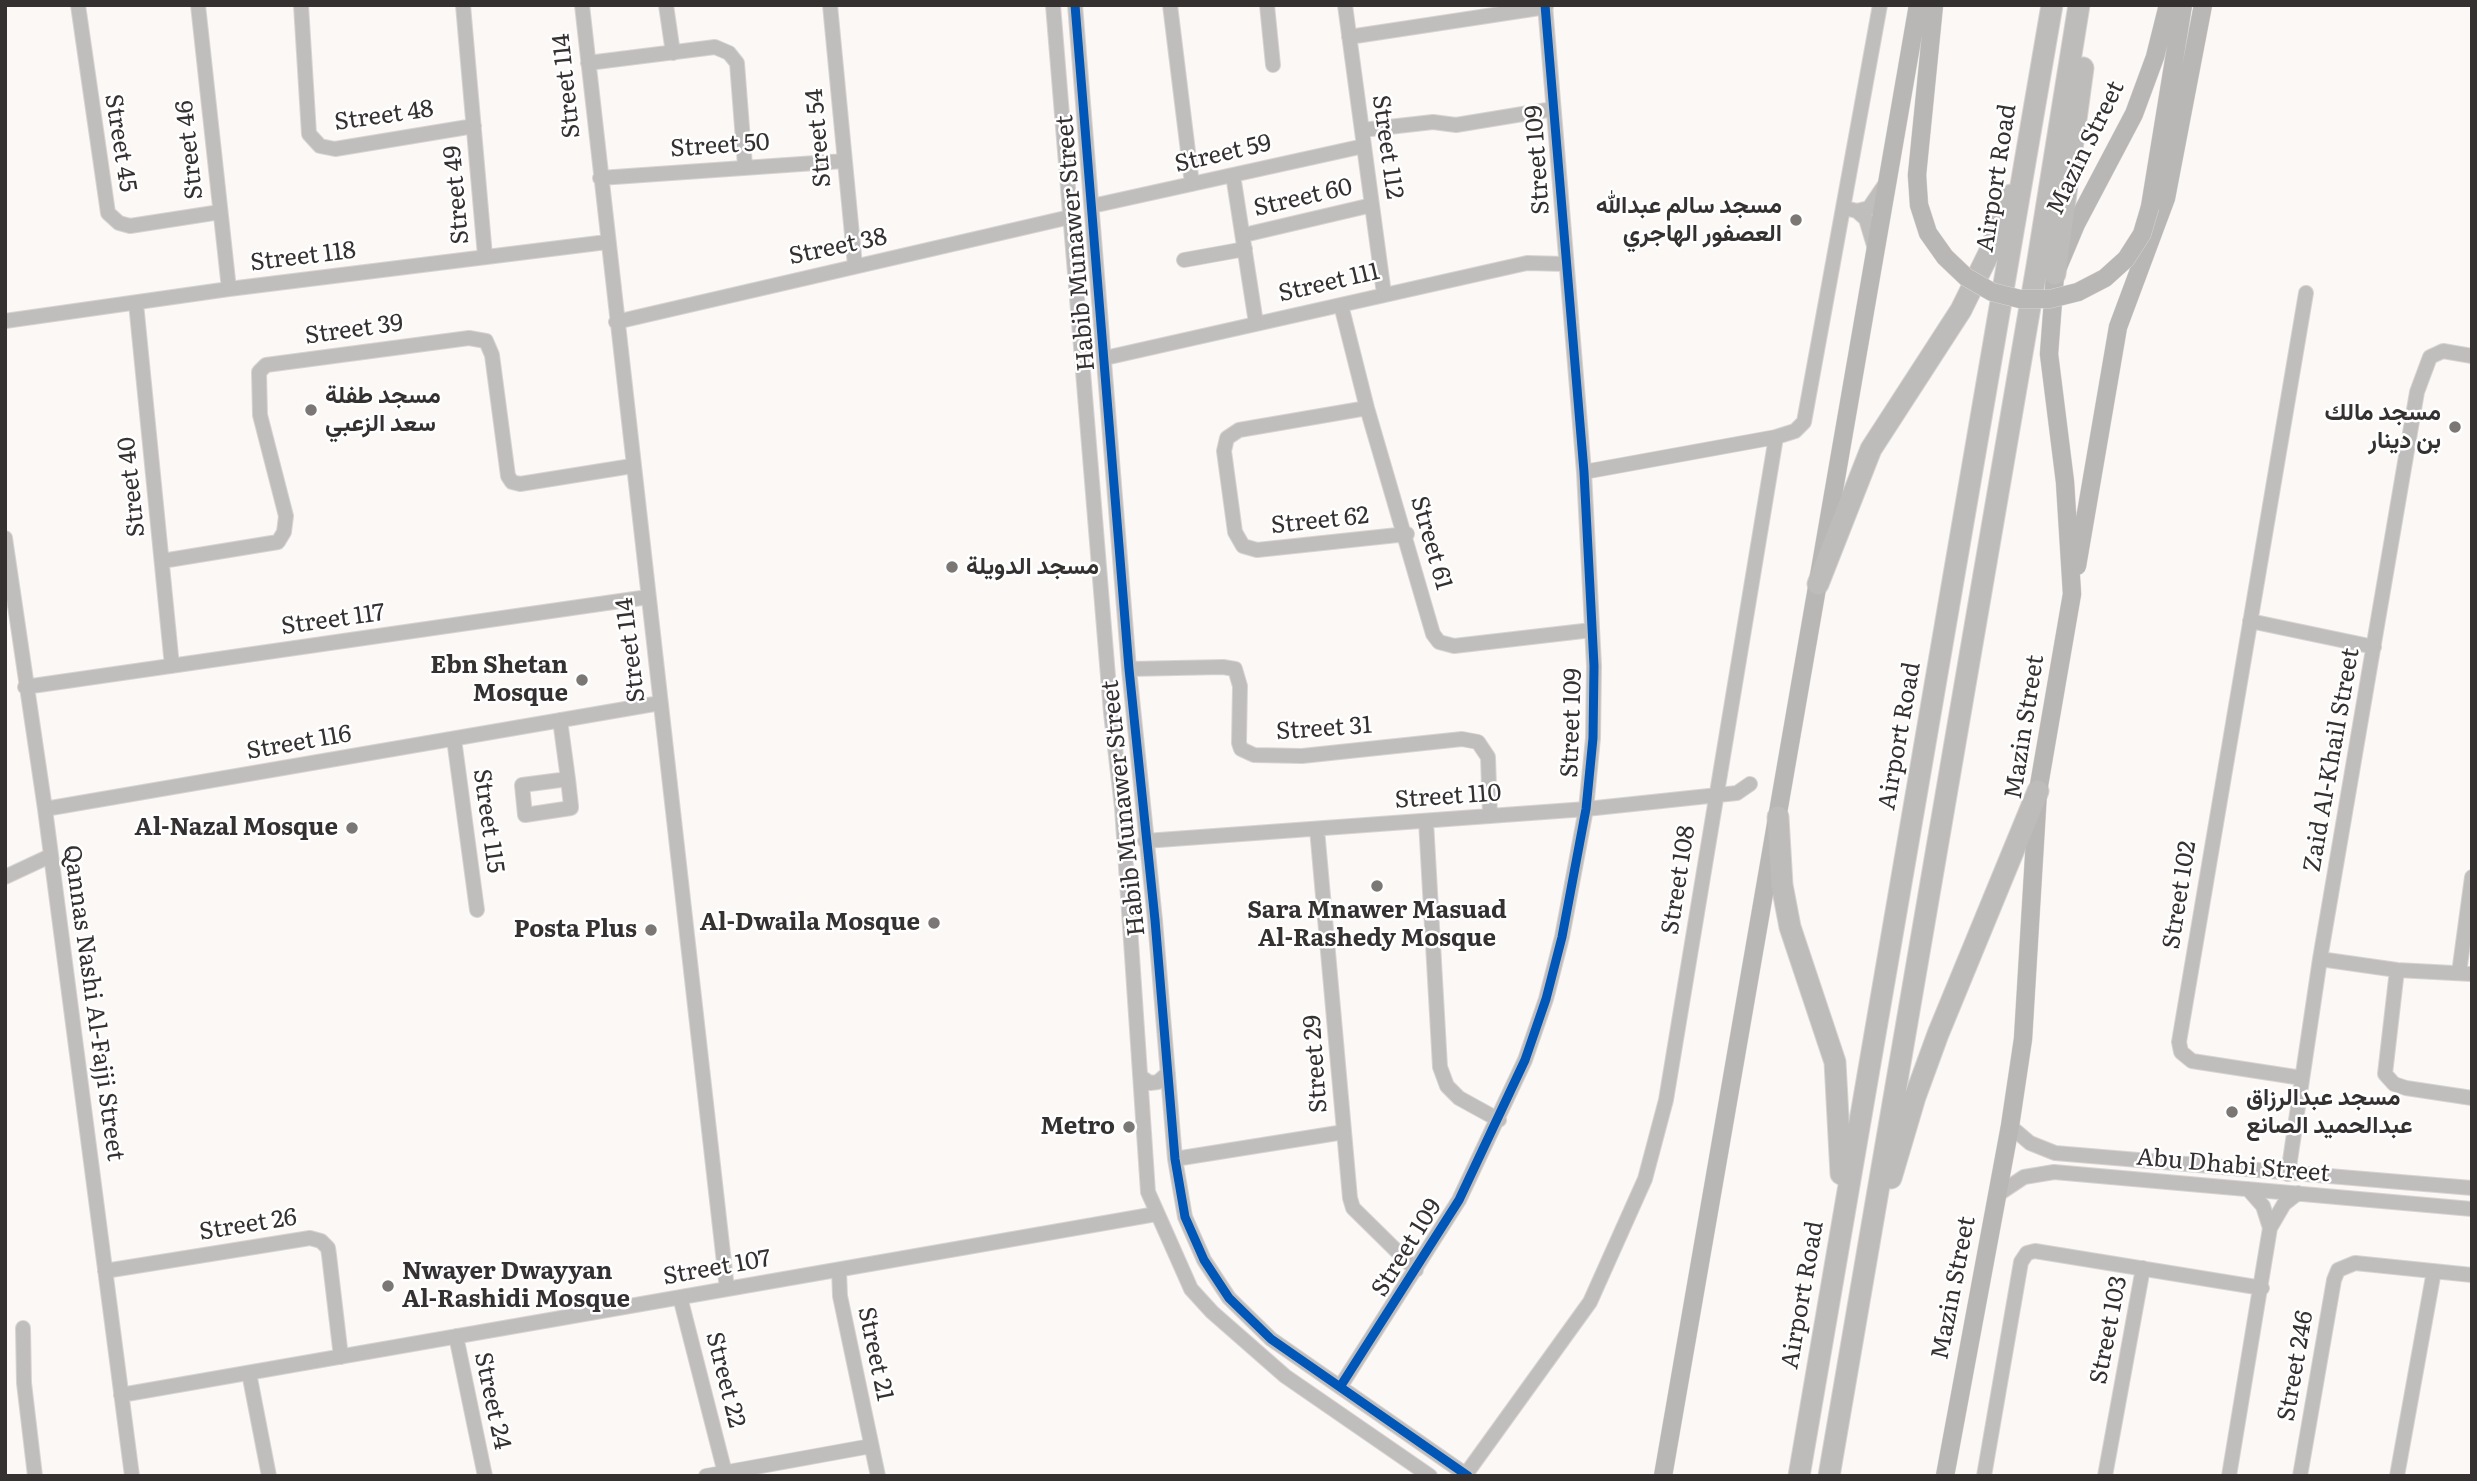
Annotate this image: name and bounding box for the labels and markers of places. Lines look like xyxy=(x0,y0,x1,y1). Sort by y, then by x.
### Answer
place label: مسجد سالم عبدالله العصفور الهاجري xyxy=(1596,192,1782,248)
marker: مسجد سالم عبدالله العصفور الهاجري xyxy=(1788,212,1804,228)
place label: مسجد طفلة سعد الزعبي xyxy=(325,382,441,438)
place label: مسجد مالك بن دينار xyxy=(2325,399,2441,455)
marker: مسجد طفلة سعد الزعبي xyxy=(303,402,319,418)
marker: مسجد مالك بن دينار xyxy=(2447,419,2463,435)
place label: مسجد الدويلة xyxy=(966,553,1099,581)
marker: مسجد الدويلة xyxy=(944,559,960,575)
place label: Ebn Shetan Mosque xyxy=(430,652,568,708)
marker: Ebn Shetan Mosque xyxy=(574,672,590,688)
place label: Al-Nazal Mosque xyxy=(135,814,338,842)
marker: Al-Nazal Mosque xyxy=(344,820,360,836)
marker: Sara Mnawer Masuad Al-Rashedy Mosque xyxy=(1369,878,1385,894)
place label: Sara Mnawer Masuad Al-Rashedy Mosque xyxy=(1247,897,1507,953)
place label: Al-Dwaila Mosque xyxy=(700,909,920,937)
marker: Al-Dwaila Mosque xyxy=(926,915,942,931)
place label: Posta Plus xyxy=(514,916,637,944)
marker: Posta Plus xyxy=(643,922,659,938)
place label: مسجد عبدالرزاق عبدالحميد الصانع xyxy=(2246,1084,2413,1140)
marker: مسجد عبدالرزاق عبدالحميد الصانع xyxy=(2224,1104,2240,1120)
place label: Metro xyxy=(1040,1113,1115,1141)
marker: Metro xyxy=(1121,1119,1137,1135)
place label: Nwayer Dwayyan Al-Rashidi Mosque xyxy=(402,1258,630,1314)
marker: Nwayer Dwayyan Al-Rashidi Mosque xyxy=(380,1278,396,1294)

